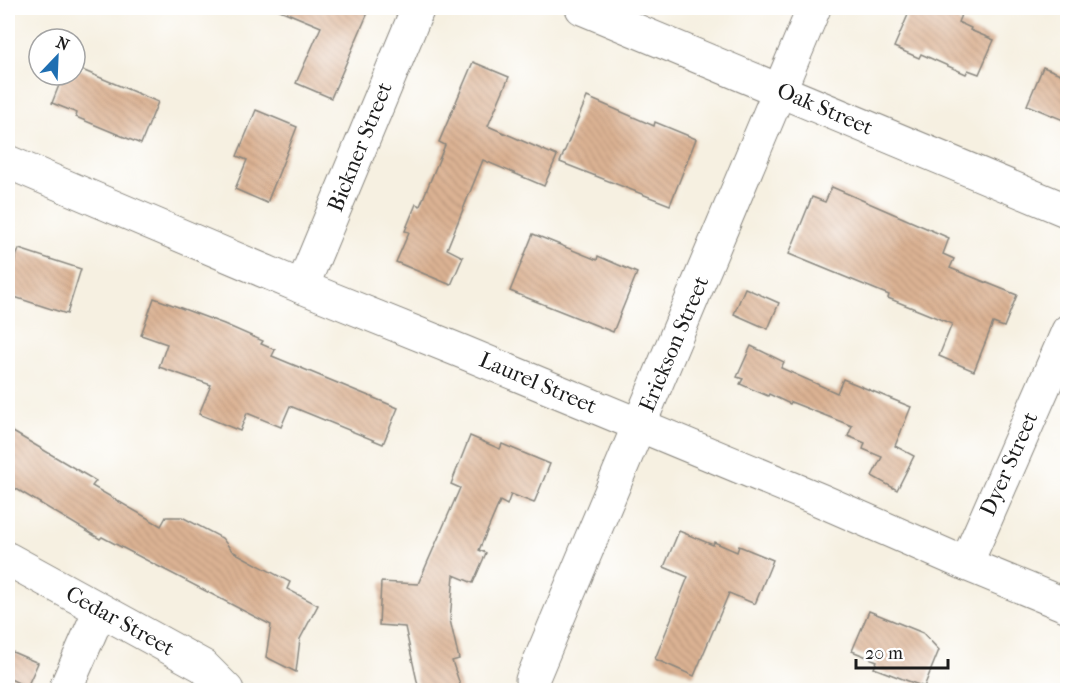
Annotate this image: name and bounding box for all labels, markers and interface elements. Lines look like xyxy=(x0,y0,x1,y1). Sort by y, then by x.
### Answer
north arrow xyxy=(27,27,87,87)
text: N xyxy=(53,33,73,55)
street label: Oak Street xyxy=(773,77,877,141)
street label: Bickner Street xyxy=(322,78,398,216)
street label: Erickson Street xyxy=(634,272,714,416)
street label: Laurel Street xyxy=(475,347,601,419)
street label: Dyer Street xyxy=(975,408,1044,520)
street label: Cedar Street xyxy=(61,581,179,662)
scale bar xyxy=(856,632,948,670)
text: 20 m xyxy=(865,643,903,664)

